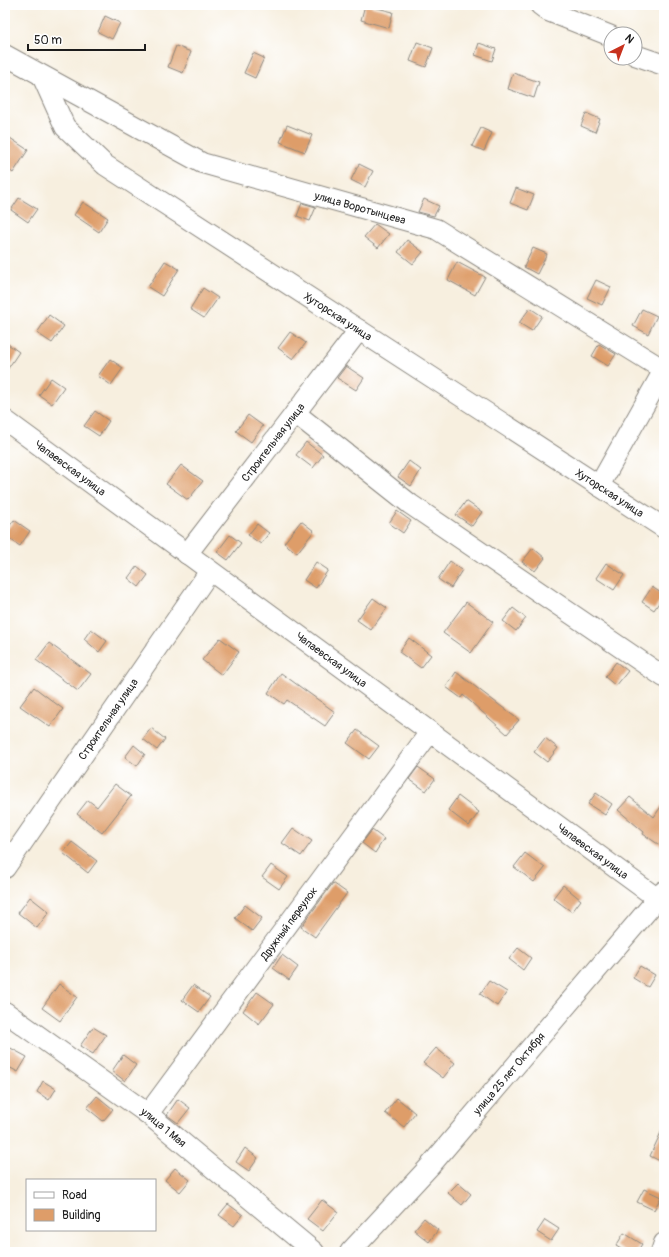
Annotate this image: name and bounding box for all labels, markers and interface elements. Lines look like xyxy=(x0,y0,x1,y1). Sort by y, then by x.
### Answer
scale bar xyxy=(28,26,145,52)
north arrow xyxy=(603,26,643,66)
text: N xyxy=(622,32,637,47)
text: 50 m xyxy=(34,33,62,48)
street label: улица Воротынцева xyxy=(312,188,407,227)
street label: Хуторская улица xyxy=(302,289,375,343)
street label: Строительная улица xyxy=(239,400,307,484)
street label: Чапаевская улица xyxy=(32,438,108,498)
street label: Хуторская улица xyxy=(573,466,646,520)
street label: Чапаевская улица xyxy=(294,629,370,690)
street label: Строительная улица xyxy=(75,676,140,762)
street label: Чапаевская улица xyxy=(555,821,631,881)
street label: Дружный переулок xyxy=(257,884,320,963)
street label: улица 25 лет Октября xyxy=(470,1030,547,1118)
street label: улица 1 Мая xyxy=(138,1104,189,1150)
legend xyxy=(26,1179,156,1231)
text: Road xyxy=(62,1188,87,1203)
text: Building xyxy=(62,1208,101,1223)

